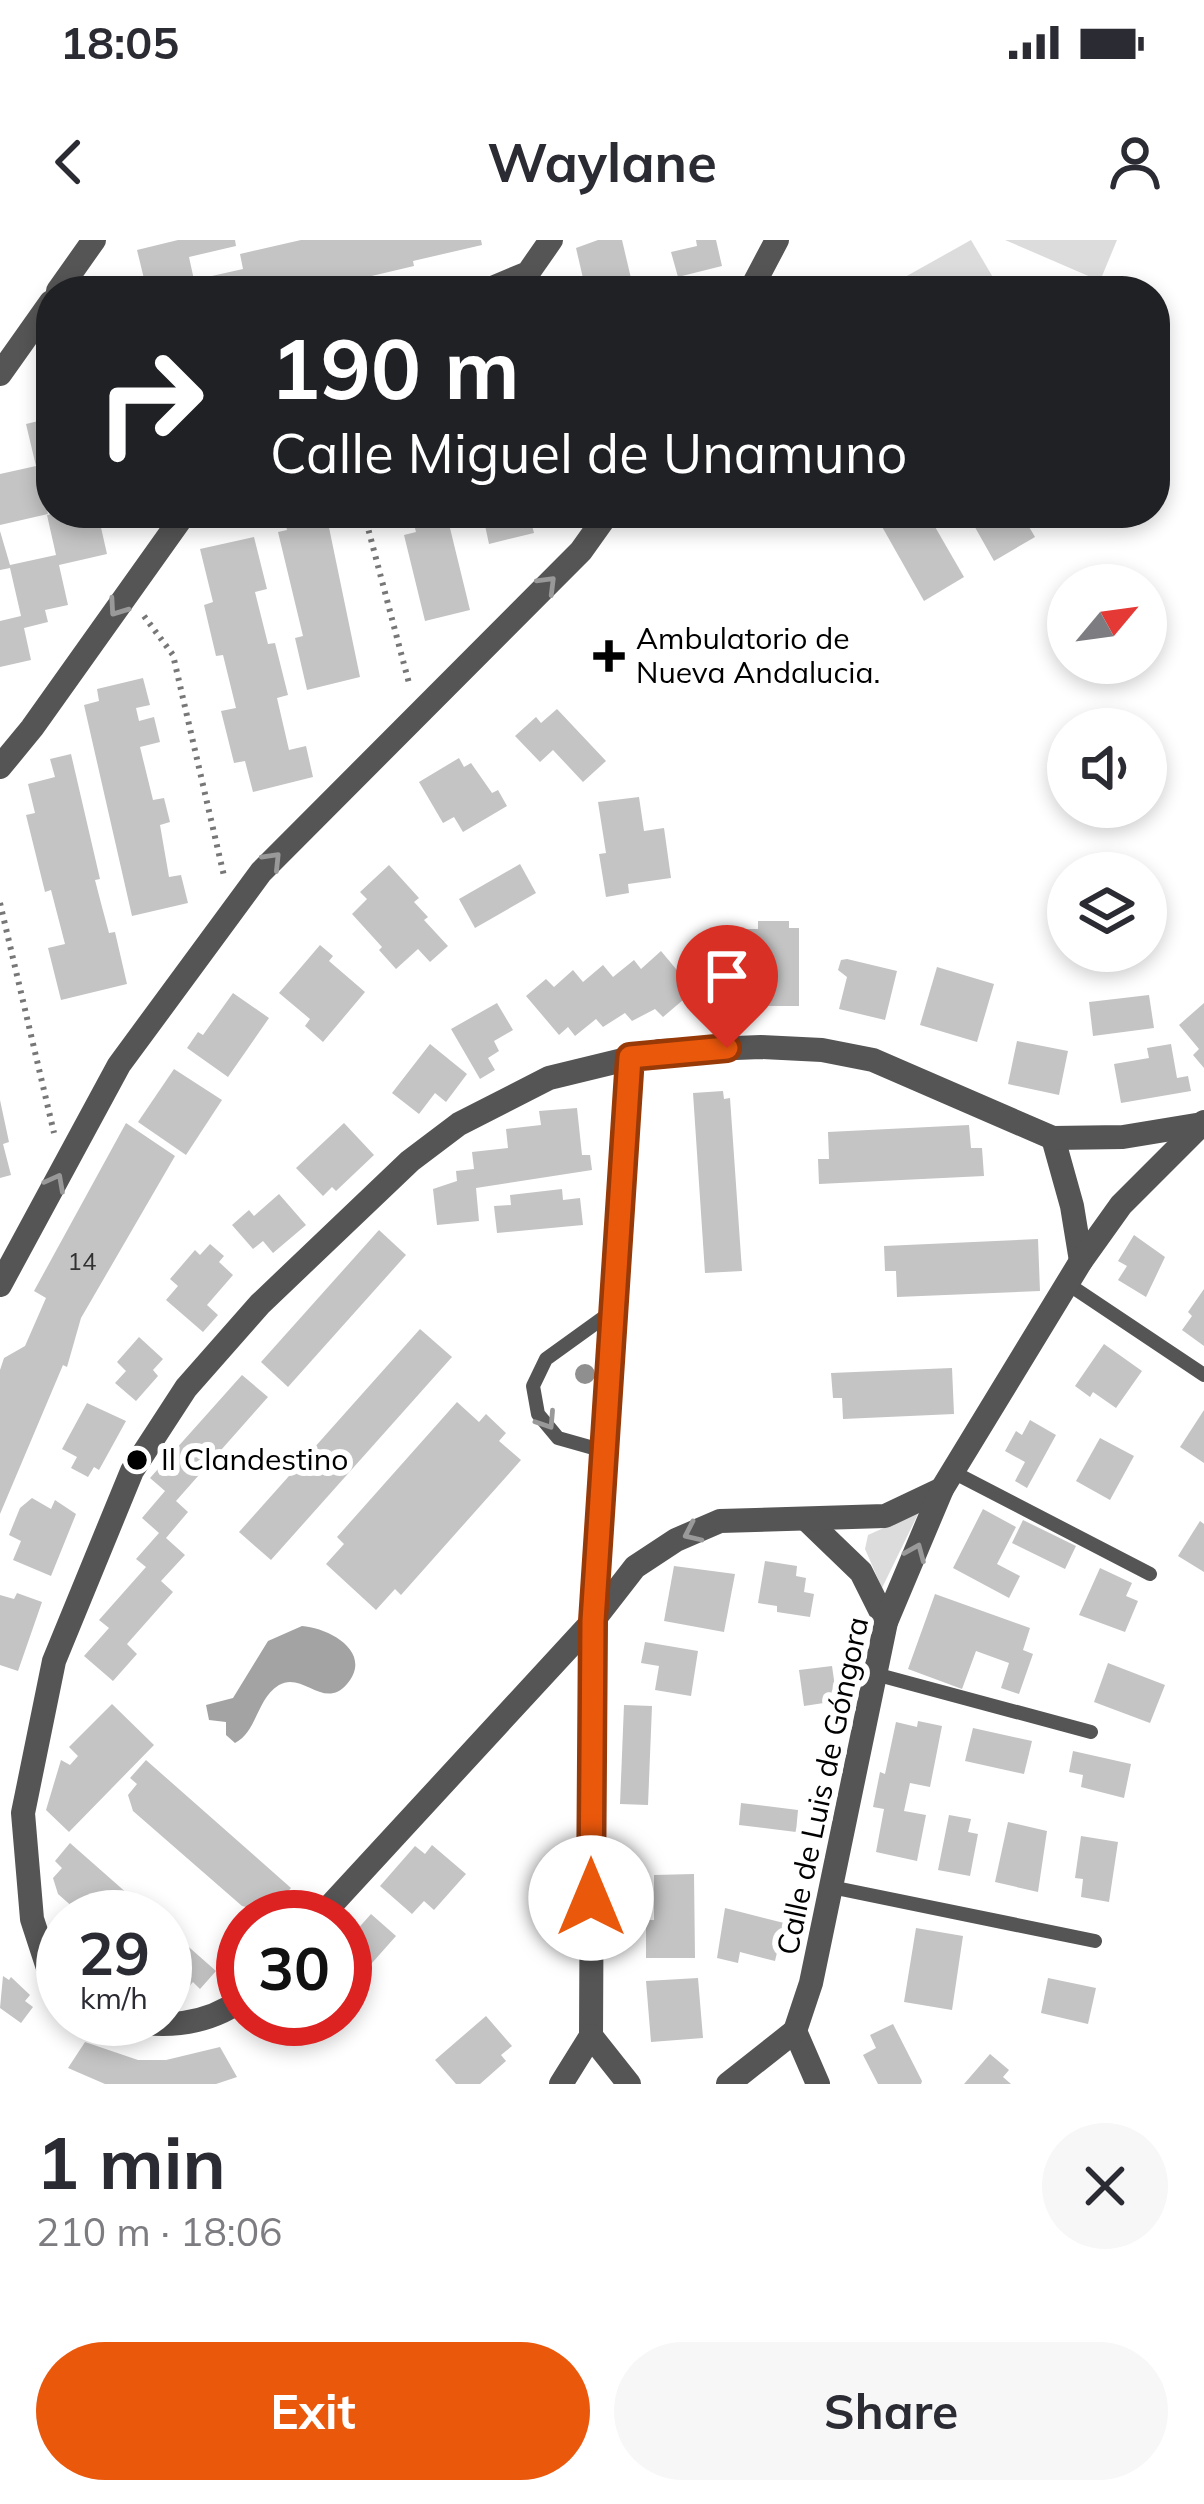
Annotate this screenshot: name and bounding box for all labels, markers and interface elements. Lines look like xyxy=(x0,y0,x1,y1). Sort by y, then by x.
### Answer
text: 18:05 xyxy=(60,14,179,70)
text: Waylane xyxy=(487,128,717,196)
icon: back xyxy=(36,129,102,195)
icon: person xyxy=(1102,129,1168,195)
text: 190 m xyxy=(270,315,520,420)
icon: right xyxy=(72,324,228,480)
text: Calle Miguel de Unamuno xyxy=(270,419,907,487)
north arrow xyxy=(1047,564,1167,684)
map controls xyxy=(1047,564,1167,972)
one-way arrow xyxy=(534,576,556,598)
one-way arrow xyxy=(109,595,131,617)
place label: Ambulatorio de Nueva Andalucia. xyxy=(636,619,880,691)
marker: Ambulatorio de Nueva Andalucia. xyxy=(593,640,625,672)
button: sound xyxy=(1047,708,1167,828)
one-way arrow xyxy=(258,852,280,874)
button: layers xyxy=(1047,852,1167,972)
pin xyxy=(676,925,778,1048)
icon: arrive xyxy=(694,943,760,1009)
one-way arrow xyxy=(41,1173,64,1195)
house number: 14 xyxy=(68,1246,96,1276)
one-way arrow xyxy=(533,1408,555,1430)
place label: Il Clandestino xyxy=(161,1440,348,1478)
marker: Il Clandestino xyxy=(124,1447,150,1473)
one-way arrow xyxy=(683,1519,704,1543)
one-way arrow xyxy=(902,1543,926,1564)
street label: Calle de Luis de Góngora xyxy=(768,1613,876,1958)
position arrow xyxy=(528,1835,654,1961)
speed limit sign: 30 xyxy=(216,1890,372,2046)
text: 29 xyxy=(78,1915,150,1990)
text: km/h xyxy=(80,1979,148,2017)
text: 1 min xyxy=(36,2117,226,2207)
button: close xyxy=(1042,2123,1168,2249)
text: 210 m · 18:06 xyxy=(36,2207,282,2256)
button: Exit xyxy=(36,2342,590,2480)
button: Share xyxy=(614,2342,1168,2480)

